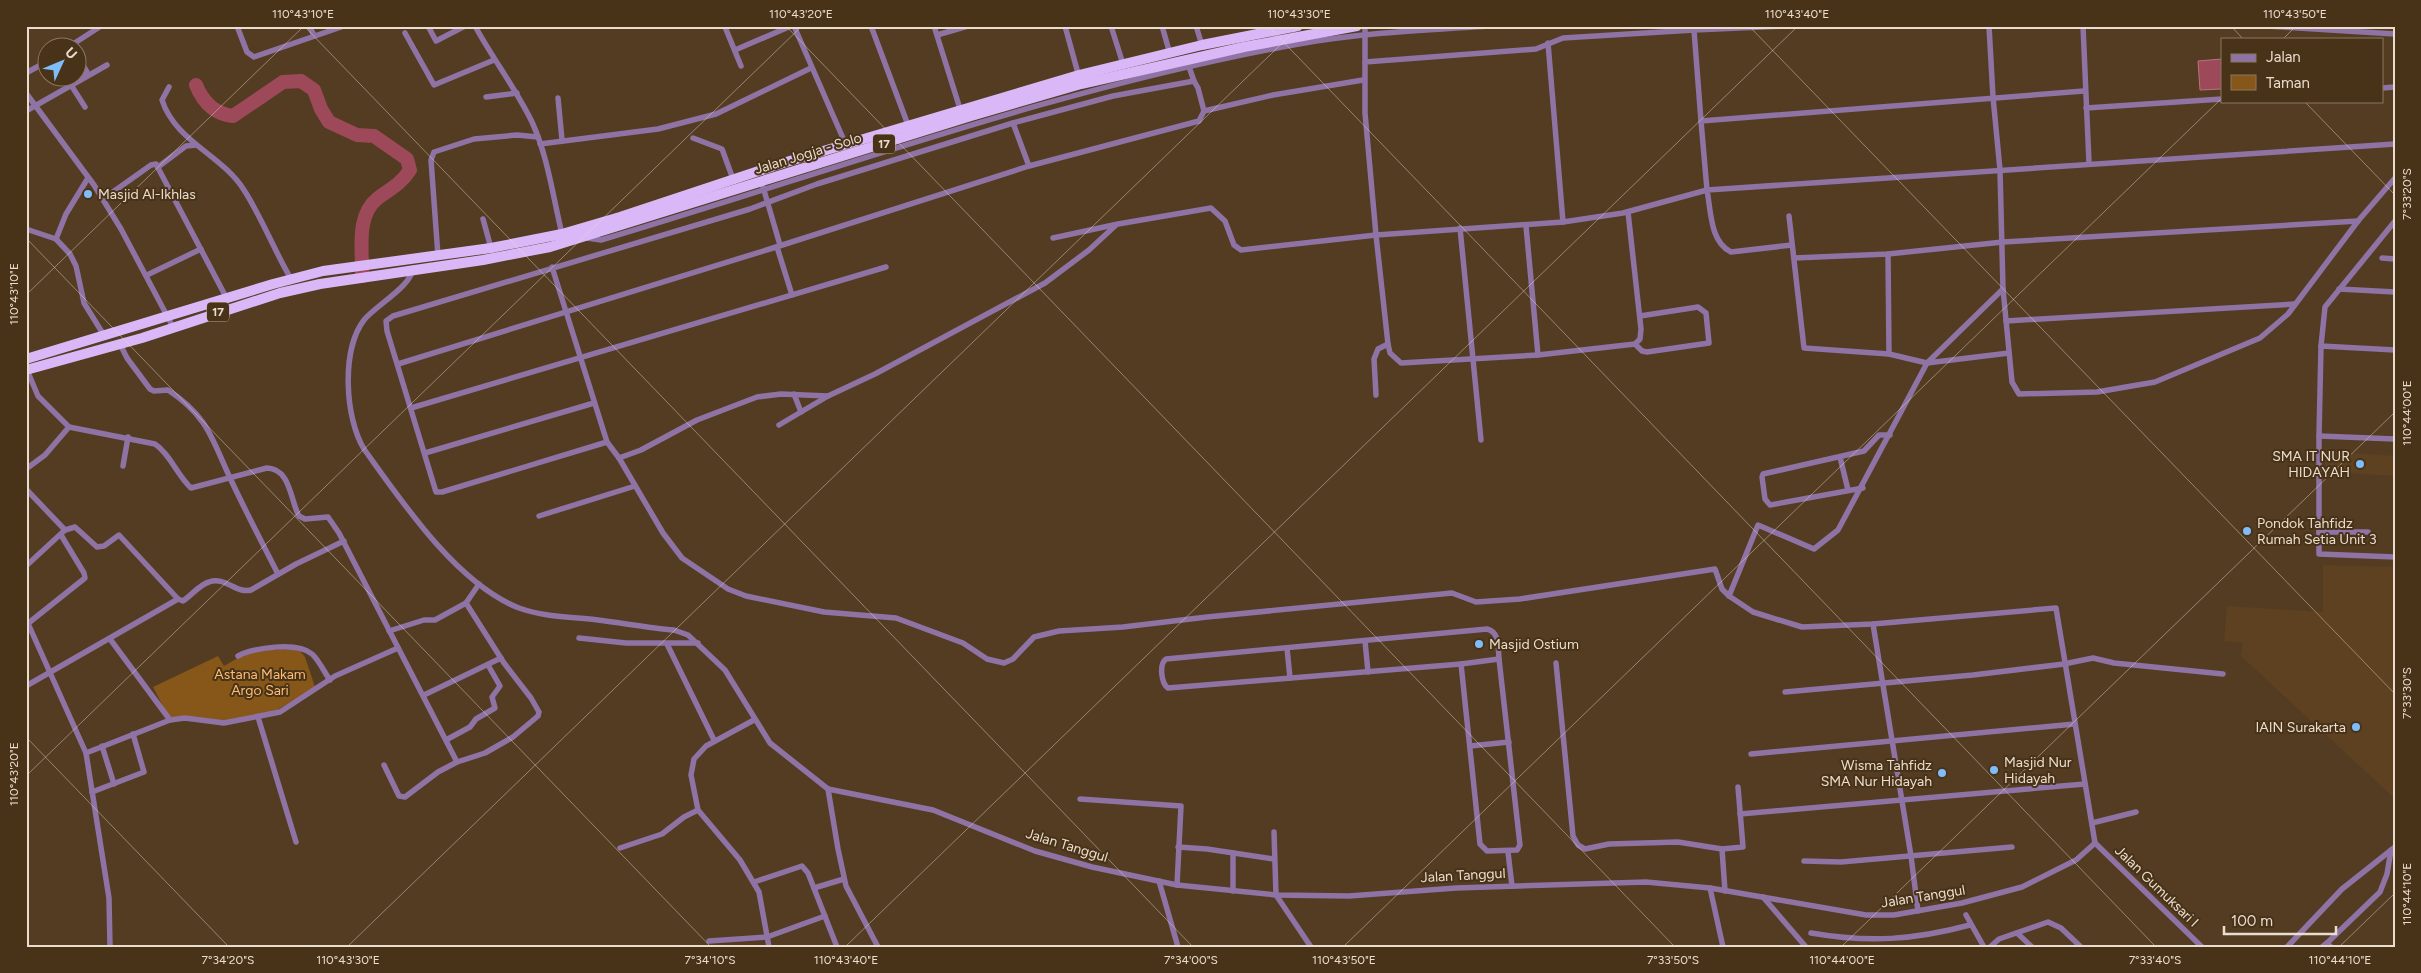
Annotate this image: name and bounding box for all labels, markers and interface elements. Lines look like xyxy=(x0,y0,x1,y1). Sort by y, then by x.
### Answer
text: 110°43'10"E xyxy=(272,7,334,21)
text: 110°43'20"E xyxy=(769,7,833,21)
text: 110°43'30"E xyxy=(1267,7,1331,21)
text: 110°43'40"E xyxy=(1765,7,1829,21)
text: 110°43'50"E xyxy=(2263,7,2327,21)
north arrow xyxy=(38,38,88,88)
legend xyxy=(2221,38,2384,102)
text: U xyxy=(61,44,81,63)
text: Jalan xyxy=(2266,48,2301,66)
text: Taman xyxy=(2266,74,2310,92)
street label: Jalan Jogja - Solo xyxy=(753,129,864,178)
road number: 17 xyxy=(873,134,895,154)
text: 7°33'20"S xyxy=(2400,168,2414,220)
place label: Masjid Al-Ikhlas xyxy=(98,186,196,203)
marker: Masjid Al-Ikhlas xyxy=(82,188,94,200)
text: 110°43'10"E xyxy=(7,263,21,325)
road number: 17 xyxy=(207,302,229,322)
text: 110°44'00"E xyxy=(2400,380,2414,446)
place label: SMA IT NUR HIDAYAH xyxy=(2272,448,2350,481)
marker: SMA IT NUR HIDAYAH xyxy=(2354,458,2366,470)
place label: Pondok Tahfidz Rumah Setia Unit 3 xyxy=(2257,515,2377,548)
marker: Pondok Tahfidz Rumah Setia Unit 3 xyxy=(2241,525,2253,537)
place label: Masjid Ostium xyxy=(1489,636,1579,653)
marker: Masjid Ostium xyxy=(1473,638,1485,650)
park label: Astana Makam Argo Sari xyxy=(214,666,306,699)
text: 7°33'30"S xyxy=(2400,667,2414,719)
place label: IAIN Surakarta xyxy=(2255,719,2346,736)
marker: IAIN Surakarta xyxy=(2350,721,2362,733)
text: 110°43'20"E xyxy=(7,742,21,806)
place label: Masjid Nur Hidayah xyxy=(2004,754,2072,787)
place label: Wisma Tahfidz SMA Nur Hidayah xyxy=(1821,757,1932,790)
marker: Masjid Nur Hidayah xyxy=(1988,764,2000,776)
marker: Wisma Tahfidz SMA Nur Hidayah xyxy=(1936,767,1948,779)
street label: Jalan Tanggul xyxy=(1024,825,1110,866)
street label: Jalan Gumuksari I xyxy=(2111,842,2202,931)
text: 110°44'10"E xyxy=(2400,863,2414,925)
street label: Jalan Tanggul xyxy=(1420,865,1506,886)
street label: Jalan Tanggul xyxy=(1880,881,1966,912)
scale bar xyxy=(2224,903,2336,935)
text: 100 m xyxy=(2231,912,2273,930)
text: 7°34'20"S xyxy=(202,953,254,967)
text: 110°43'30"E xyxy=(316,953,380,967)
text: 7°34'10"S xyxy=(684,953,736,967)
text: 110°43'40"E xyxy=(814,953,878,967)
text: 7°34'00"S xyxy=(1164,953,1218,967)
text: 110°43'50"E xyxy=(1312,953,1376,967)
text: 7°33'50"S xyxy=(1647,953,1699,967)
text: 110°44'00"E xyxy=(1809,953,1875,967)
text: 7°33'40"S xyxy=(2129,953,2181,967)
text: 110°44'10"E xyxy=(2309,953,2371,967)

